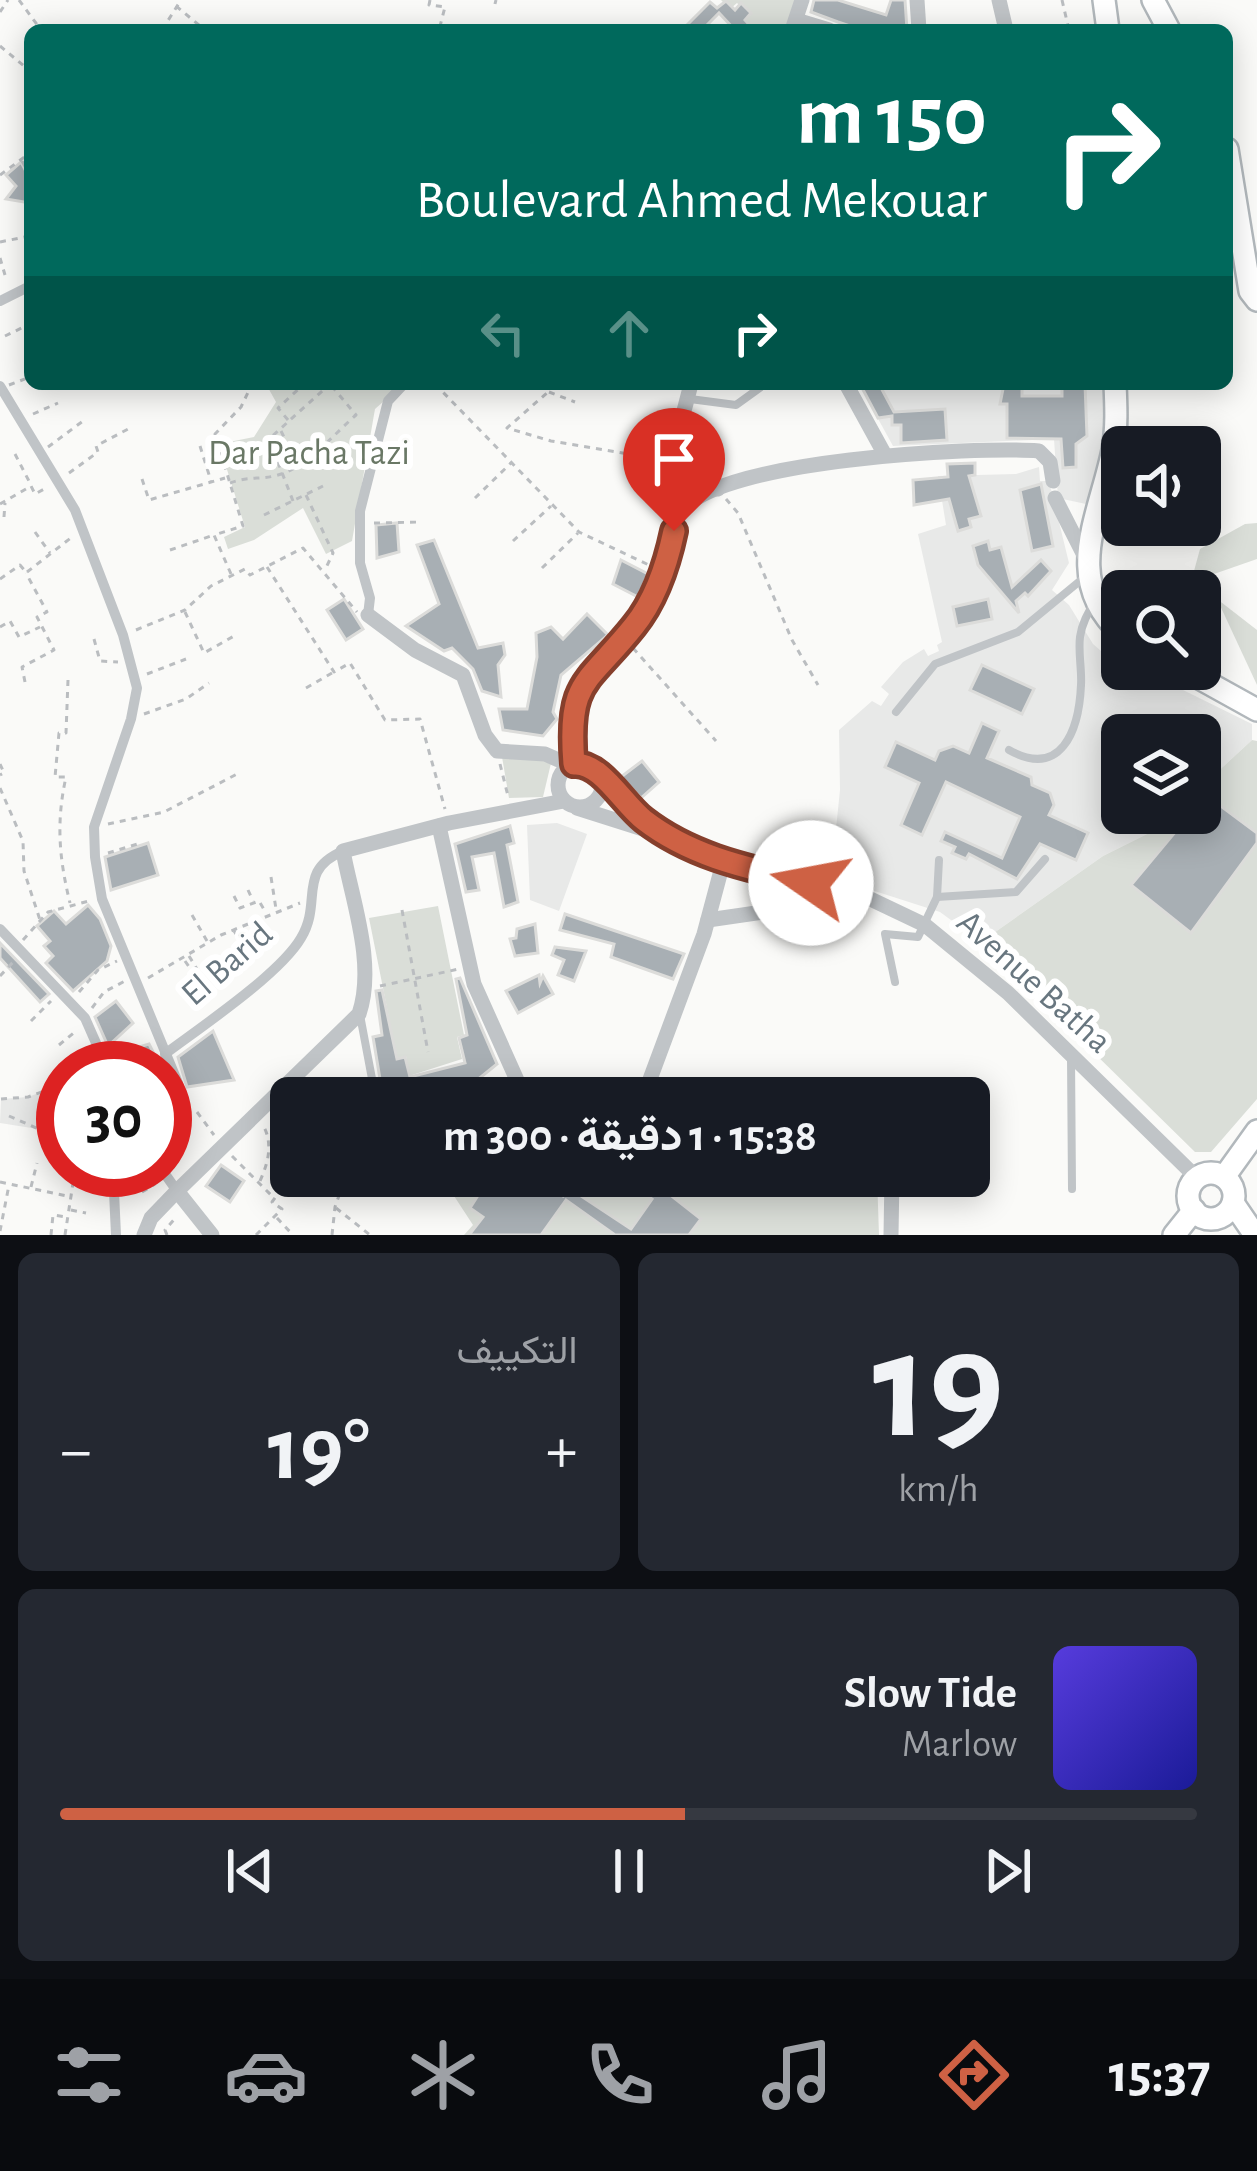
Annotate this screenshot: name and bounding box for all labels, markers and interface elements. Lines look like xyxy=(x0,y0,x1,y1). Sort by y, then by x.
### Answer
icon: right xyxy=(1029,72,1185,228)
text: 150 m xyxy=(796,76,987,160)
text: Boulevard Ahmed Mekouar xyxy=(416,174,987,228)
icon: left xyxy=(470,300,536,366)
icon: ahead xyxy=(596,300,662,366)
icon: right xyxy=(722,300,788,366)
pin xyxy=(623,408,725,531)
icon: arrive xyxy=(641,426,707,492)
map controls xyxy=(1101,426,1221,834)
button: sound xyxy=(1101,426,1221,546)
park label: Dar Pacha Tazi xyxy=(208,435,410,471)
button: search xyxy=(1101,570,1221,690)
button: layers xyxy=(1101,714,1221,834)
position arrow xyxy=(748,820,874,946)
street label: Avenue Batha xyxy=(950,904,1118,1060)
street label: El Barid xyxy=(175,915,279,1013)
speed limit sign: 30 xyxy=(36,1041,192,1197)
text: 15:38 · 1 دقيقة · 300 m xyxy=(443,1114,817,1159)
text: 19 xyxy=(873,1310,1004,1466)
text: التكييف xyxy=(457,1332,578,1371)
text: 19° xyxy=(268,1406,370,1496)
text: − xyxy=(60,1418,92,1484)
text: + xyxy=(546,1418,578,1484)
text: km/h xyxy=(898,1470,978,1509)
text: Slow Tide xyxy=(844,1671,1017,1716)
text: Marlow xyxy=(902,1725,1017,1764)
icon: previous xyxy=(217,1838,283,1904)
icon: pause xyxy=(596,1838,662,1904)
icon: next xyxy=(975,1838,1041,1904)
icon: filters xyxy=(47,2033,131,2117)
icon: car xyxy=(224,2033,308,2117)
icon: climate xyxy=(401,2033,485,2117)
icon: phone xyxy=(578,2033,662,2117)
icon: music xyxy=(755,2033,839,2117)
icon: directions xyxy=(932,2033,1016,2117)
text: 15:37 xyxy=(1109,2048,1210,2102)

